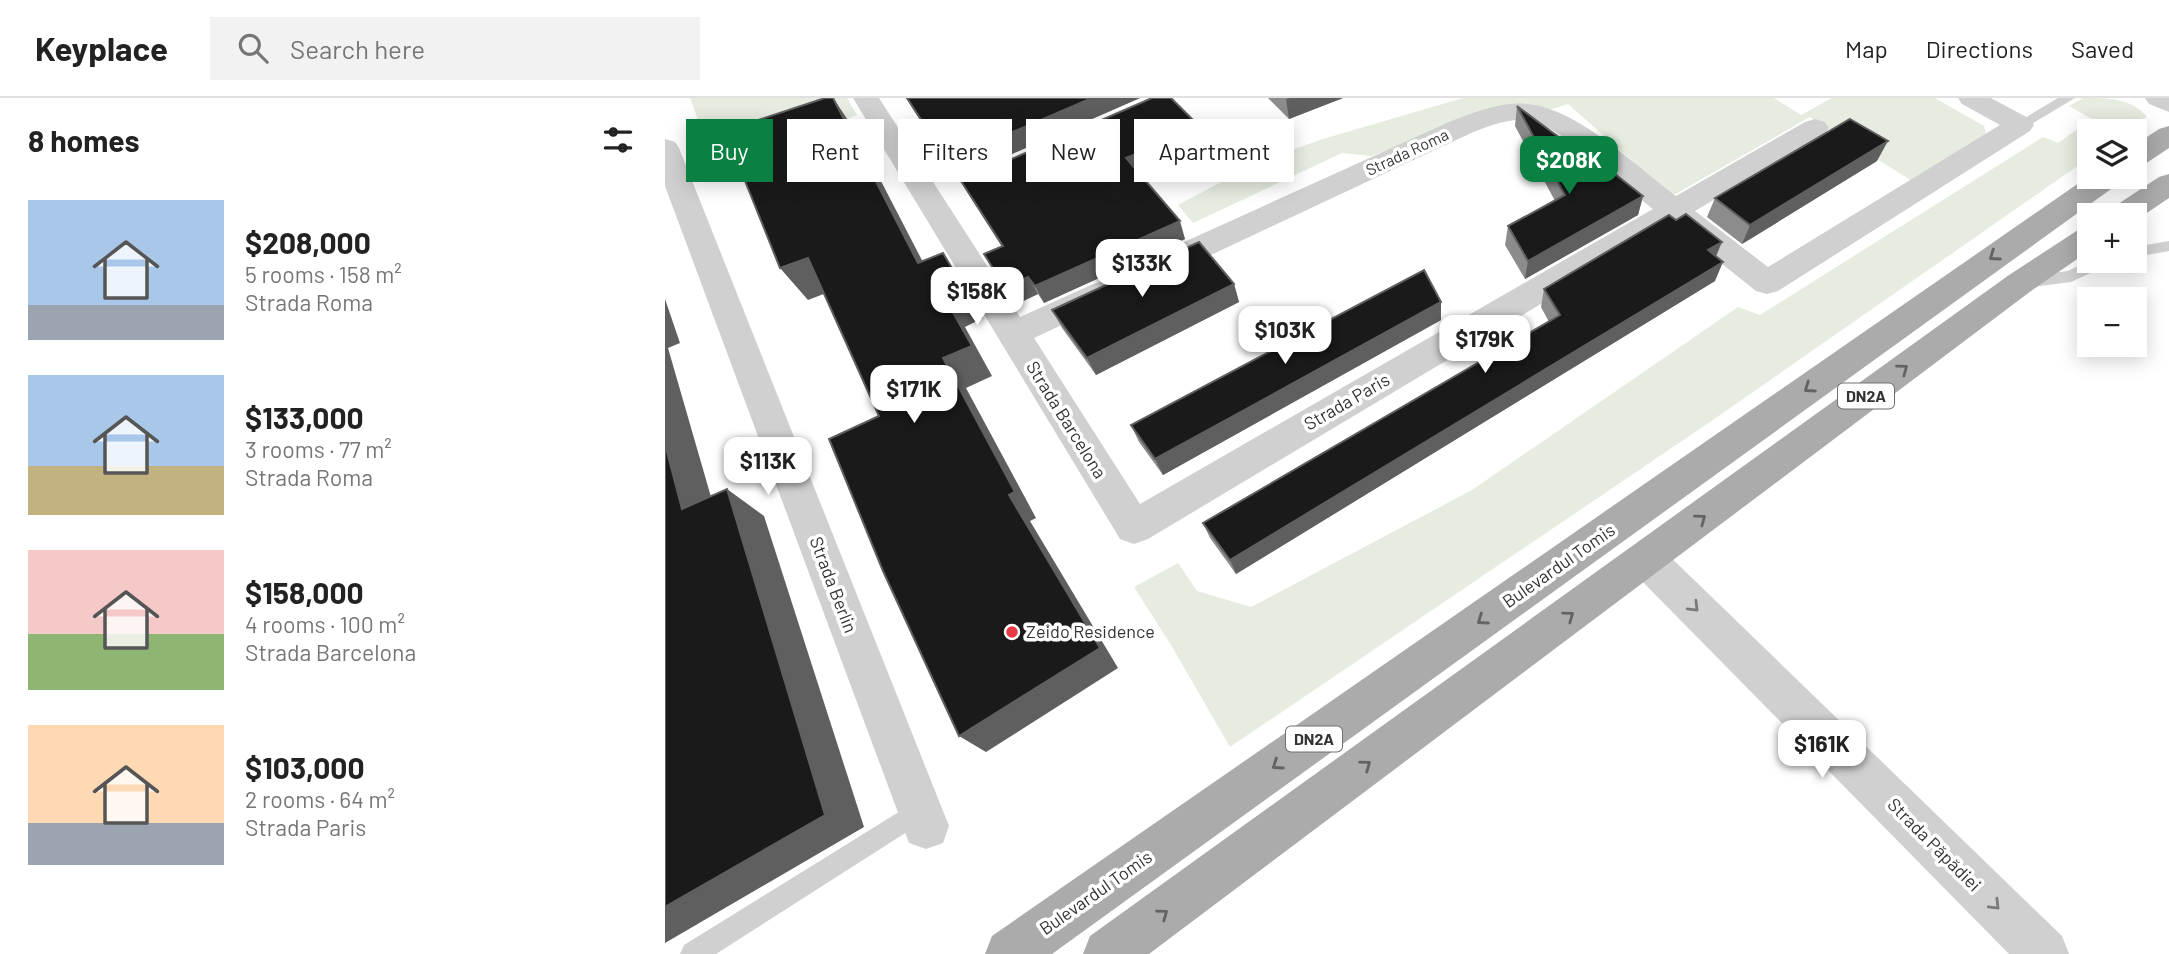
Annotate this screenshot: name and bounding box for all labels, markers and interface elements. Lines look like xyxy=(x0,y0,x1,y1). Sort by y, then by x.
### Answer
search box xyxy=(210,17,700,80)
text: Keyplace xyxy=(35,28,168,68)
icon: search xyxy=(234,29,272,67)
text: Search here xyxy=(290,33,425,64)
text: Map xyxy=(1845,34,1888,63)
text: Directions xyxy=(1926,34,2033,63)
text: Saved xyxy=(2071,34,2134,63)
chip: Buy xyxy=(686,119,773,182)
chip: Rent xyxy=(787,119,884,182)
chip: Filters xyxy=(898,119,1012,182)
chip: New xyxy=(1026,119,1120,182)
chip: Apartment xyxy=(1134,119,1294,182)
map controls xyxy=(2077,119,2147,357)
button: layers xyxy=(2077,119,2147,189)
icon: filters xyxy=(599,121,637,159)
text: 8 homes xyxy=(28,122,139,158)
street label: Strada Roma xyxy=(1362,124,1451,179)
pin: $208K xyxy=(1520,136,1618,196)
text: $208K xyxy=(1536,145,1602,173)
button: + xyxy=(2077,203,2147,273)
text: $208,000 xyxy=(245,224,371,260)
icon: home xyxy=(84,228,168,312)
pin: $133K xyxy=(1093,240,1191,299)
text: $133K xyxy=(1112,248,1172,276)
one-way arrow xyxy=(1989,248,2002,260)
text: 5 rooms · 158 m² xyxy=(245,260,402,288)
pin: $158K xyxy=(928,268,1026,327)
text: $158K xyxy=(947,276,1007,304)
button: − xyxy=(2077,287,2147,357)
text: Strada Roma xyxy=(245,288,373,316)
pin: $103K xyxy=(1236,306,1334,366)
text: $103K xyxy=(1254,315,1316,343)
pin: $179K xyxy=(1436,316,1534,375)
text: $179K xyxy=(1455,324,1515,352)
street label: Strada Barcelona xyxy=(1022,357,1112,482)
one-way arrow xyxy=(1895,364,1908,377)
pin: $171K xyxy=(865,366,963,425)
street label: Strada Paris xyxy=(1300,368,1393,434)
text: $171K xyxy=(886,374,942,402)
one-way arrow xyxy=(1804,380,1817,392)
road number: DN2A xyxy=(1838,384,1894,408)
text: $133,000 xyxy=(245,399,364,435)
icon: home xyxy=(84,403,168,487)
text: 3 rooms · 77 m² xyxy=(245,435,392,463)
pin: $113K xyxy=(719,438,817,497)
text: $113K xyxy=(740,446,796,474)
text: Strada Roma xyxy=(245,463,373,491)
one-way arrow xyxy=(1693,514,1706,527)
street label: Bulevardul Tomis xyxy=(1498,518,1619,612)
street label: Strada Berlin xyxy=(806,533,862,636)
text: $158,000 xyxy=(245,574,364,610)
icon: home xyxy=(84,578,168,662)
one-way arrow xyxy=(1686,599,1699,612)
text: 4 rooms · 100 m² xyxy=(245,610,405,638)
one-way arrow xyxy=(1561,611,1574,624)
one-way arrow xyxy=(1477,612,1490,624)
place label: Zeido Residence xyxy=(1026,620,1155,642)
marker: Zeido Residence xyxy=(1004,624,1020,640)
text: Strada Barcelona xyxy=(245,638,416,666)
pin: $161K xyxy=(1773,720,1871,780)
road number: DN2A xyxy=(1286,726,1342,752)
text: $161K xyxy=(1794,729,1850,757)
text: $103,000 xyxy=(245,749,365,785)
icon: home xyxy=(84,753,168,837)
one-way arrow xyxy=(1272,757,1285,770)
one-way arrow xyxy=(1358,760,1371,773)
text: 2 rooms · 64 m² xyxy=(245,785,395,813)
street label: Strada Păpădiei xyxy=(1884,793,1986,895)
text: Strada Paris xyxy=(245,813,366,841)
street label: Bulevardul Tomis xyxy=(1035,845,1156,939)
one-way arrow xyxy=(1987,897,2000,910)
one-way arrow xyxy=(1155,909,1168,922)

